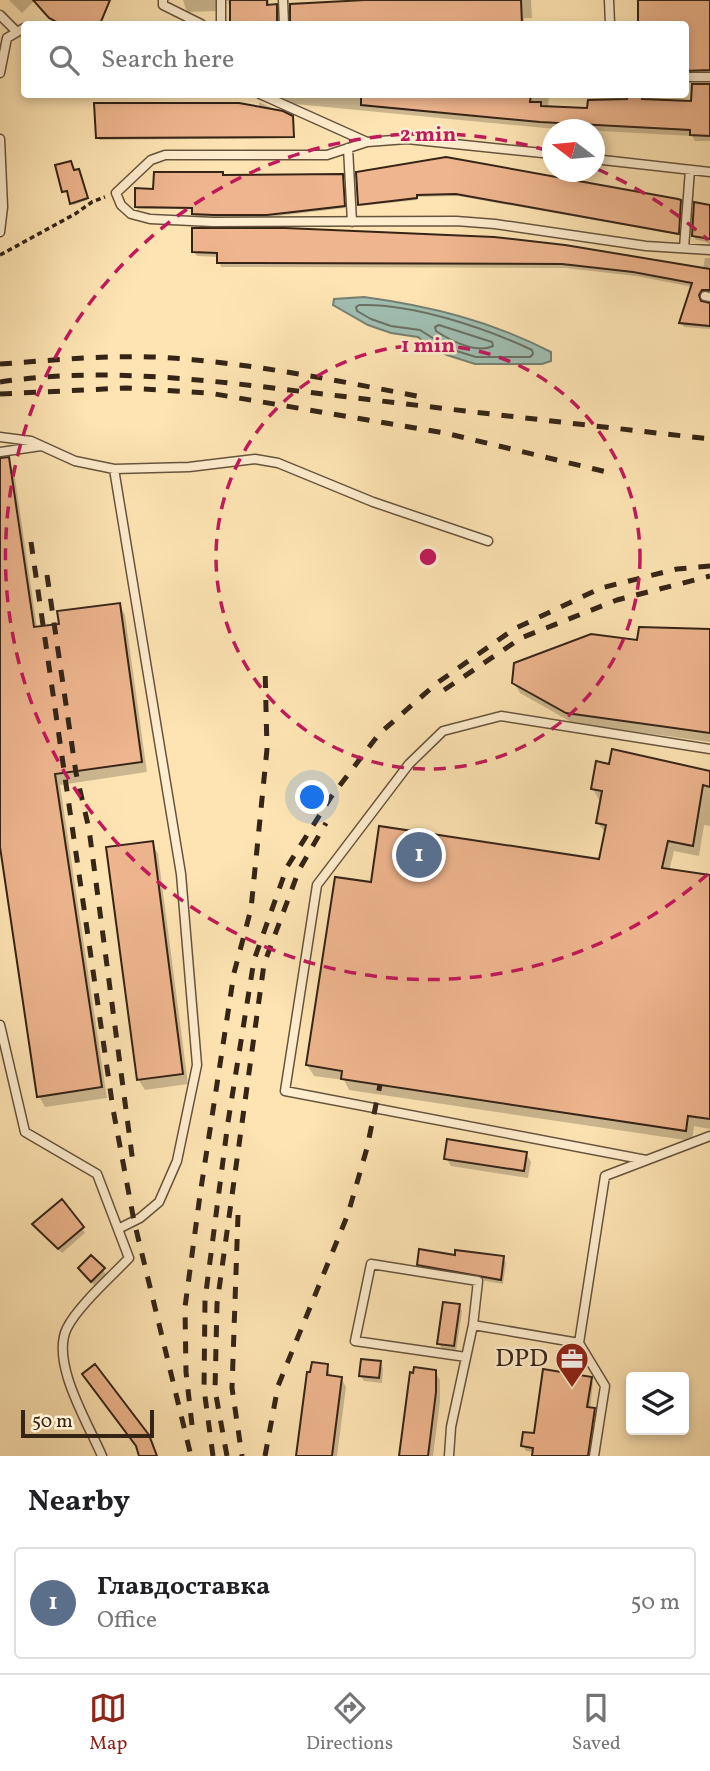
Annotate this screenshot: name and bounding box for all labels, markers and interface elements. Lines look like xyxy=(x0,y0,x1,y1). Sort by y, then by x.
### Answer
search box xyxy=(21,21,689,98)
icon: search xyxy=(45,41,83,79)
text: Search here xyxy=(101,42,234,78)
north arrow xyxy=(542,119,605,182)
text: 2 min xyxy=(400,121,456,150)
text: 1 min xyxy=(401,332,455,361)
centre of rings xyxy=(416,545,440,569)
your location xyxy=(295,780,329,814)
pin: 1 xyxy=(396,829,442,881)
office icon: DPD xyxy=(553,1340,591,1389)
place label: DPD xyxy=(495,1341,548,1377)
map controls xyxy=(626,1372,689,1435)
button: layers xyxy=(626,1372,689,1435)
scale bar xyxy=(21,1407,154,1439)
text: 50 m xyxy=(32,1409,73,1435)
text: Nearby xyxy=(28,1481,130,1523)
text: Главдоставка xyxy=(97,1569,270,1605)
text: 1 xyxy=(48,1587,58,1619)
text: 50 m xyxy=(631,1587,680,1619)
text: Office xyxy=(97,1605,157,1637)
tab: Map xyxy=(89,1689,127,1757)
tab: Directions xyxy=(306,1689,393,1757)
tab: Saved xyxy=(572,1689,621,1757)

